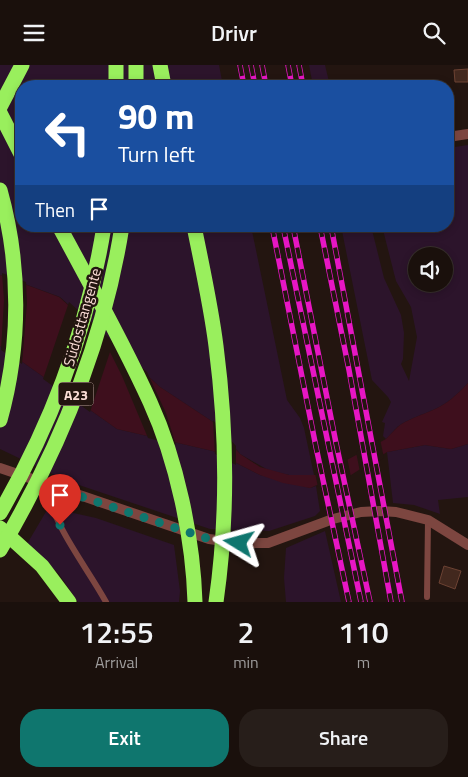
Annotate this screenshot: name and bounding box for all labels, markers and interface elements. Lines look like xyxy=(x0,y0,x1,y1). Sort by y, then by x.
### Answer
text: Drivr xyxy=(211,16,257,50)
icon: menu xyxy=(20,19,48,47)
icon: search xyxy=(420,19,448,47)
text: 90 m xyxy=(118,89,194,143)
icon: left xyxy=(35,100,100,165)
text: Turn left xyxy=(118,137,195,171)
text: Then xyxy=(35,195,75,224)
icon: arrive xyxy=(85,195,113,223)
map controls xyxy=(408,247,453,292)
button: sound xyxy=(408,247,453,292)
street label: Südosttangente xyxy=(57,265,107,369)
road number: A23 xyxy=(58,383,94,405)
pin xyxy=(39,474,81,525)
icon: arrive xyxy=(46,481,74,509)
position arrow xyxy=(212,516,264,568)
text: 12:55 xyxy=(79,609,154,655)
text: 2 xyxy=(238,609,254,655)
text: 110 xyxy=(338,609,389,655)
text: Arrival xyxy=(95,650,138,674)
text: min xyxy=(233,650,259,674)
text: m xyxy=(357,650,370,674)
button: Exit xyxy=(20,709,229,767)
button: Share xyxy=(239,709,448,767)

